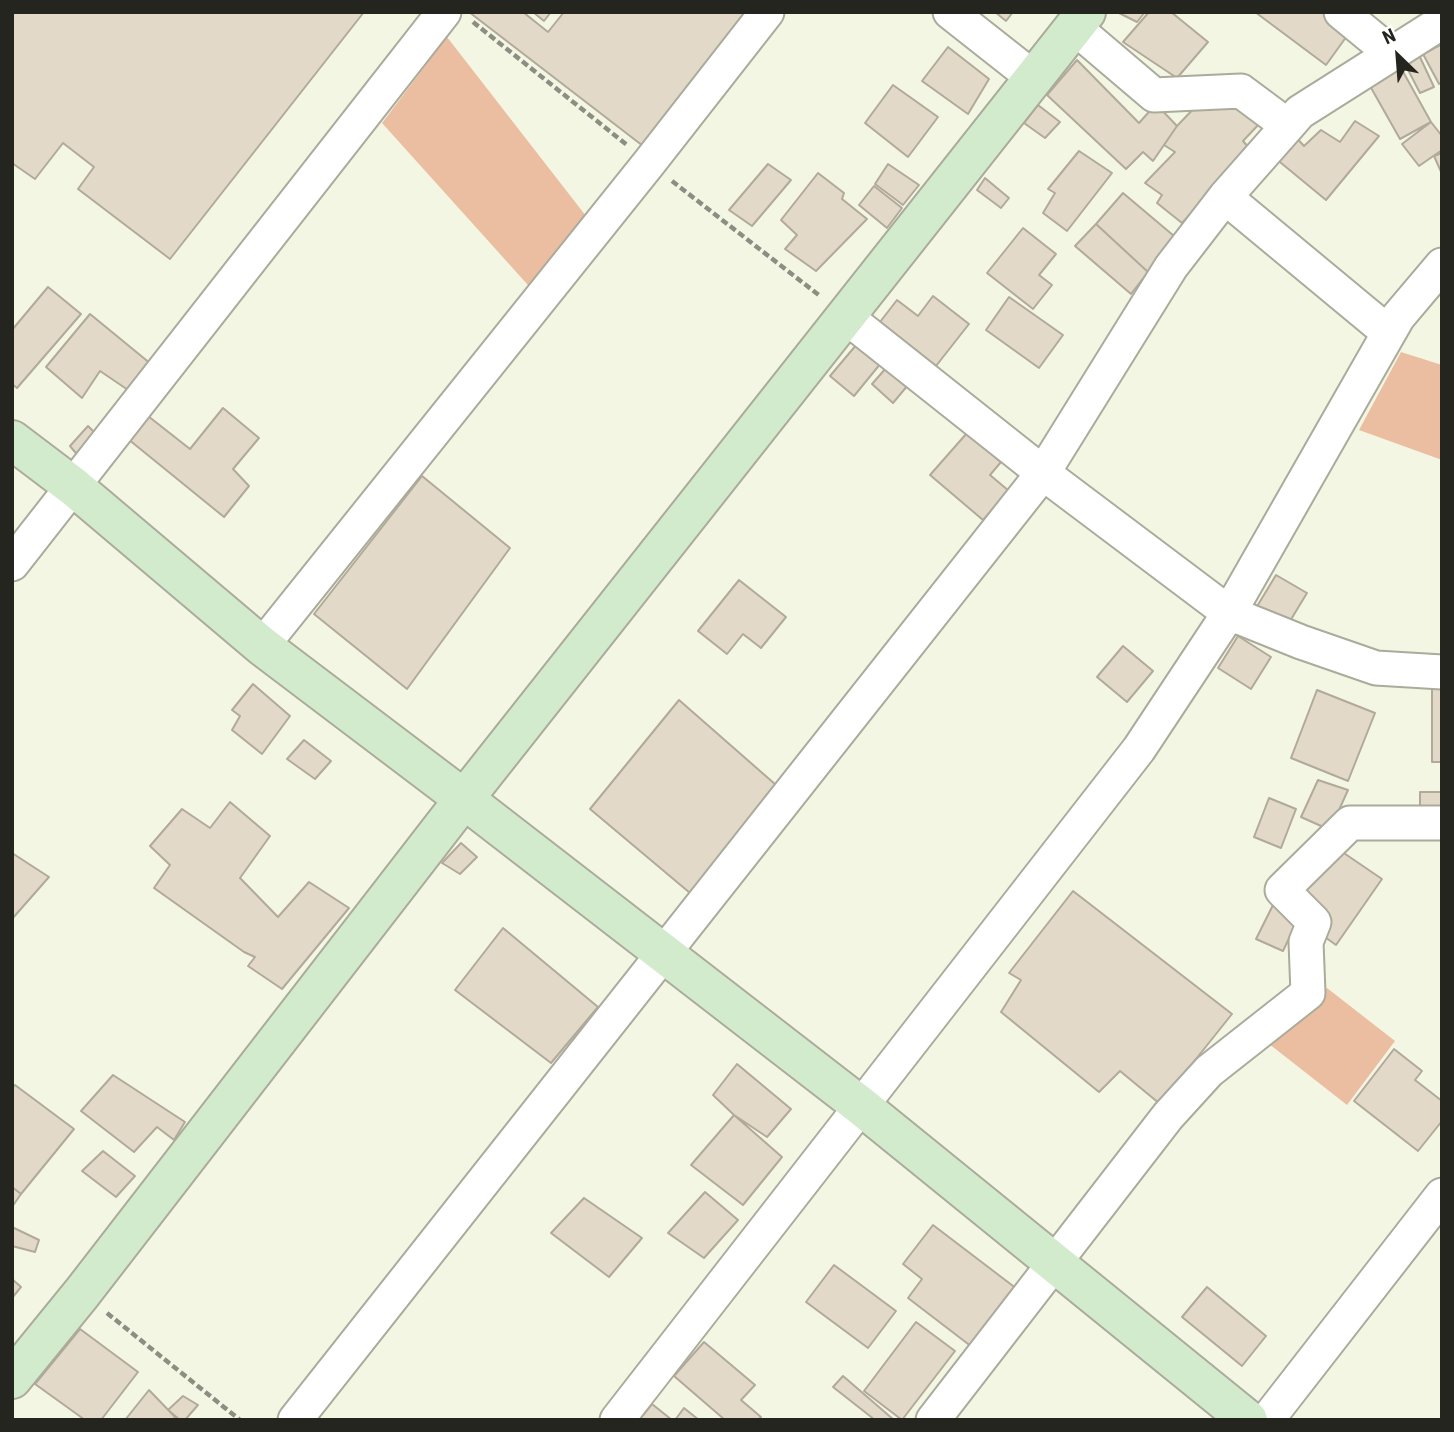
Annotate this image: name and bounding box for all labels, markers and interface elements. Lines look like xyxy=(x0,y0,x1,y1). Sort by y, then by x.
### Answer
north arrow xyxy=(1363,21,1433,91)
text: N xyxy=(1379,24,1399,49)

